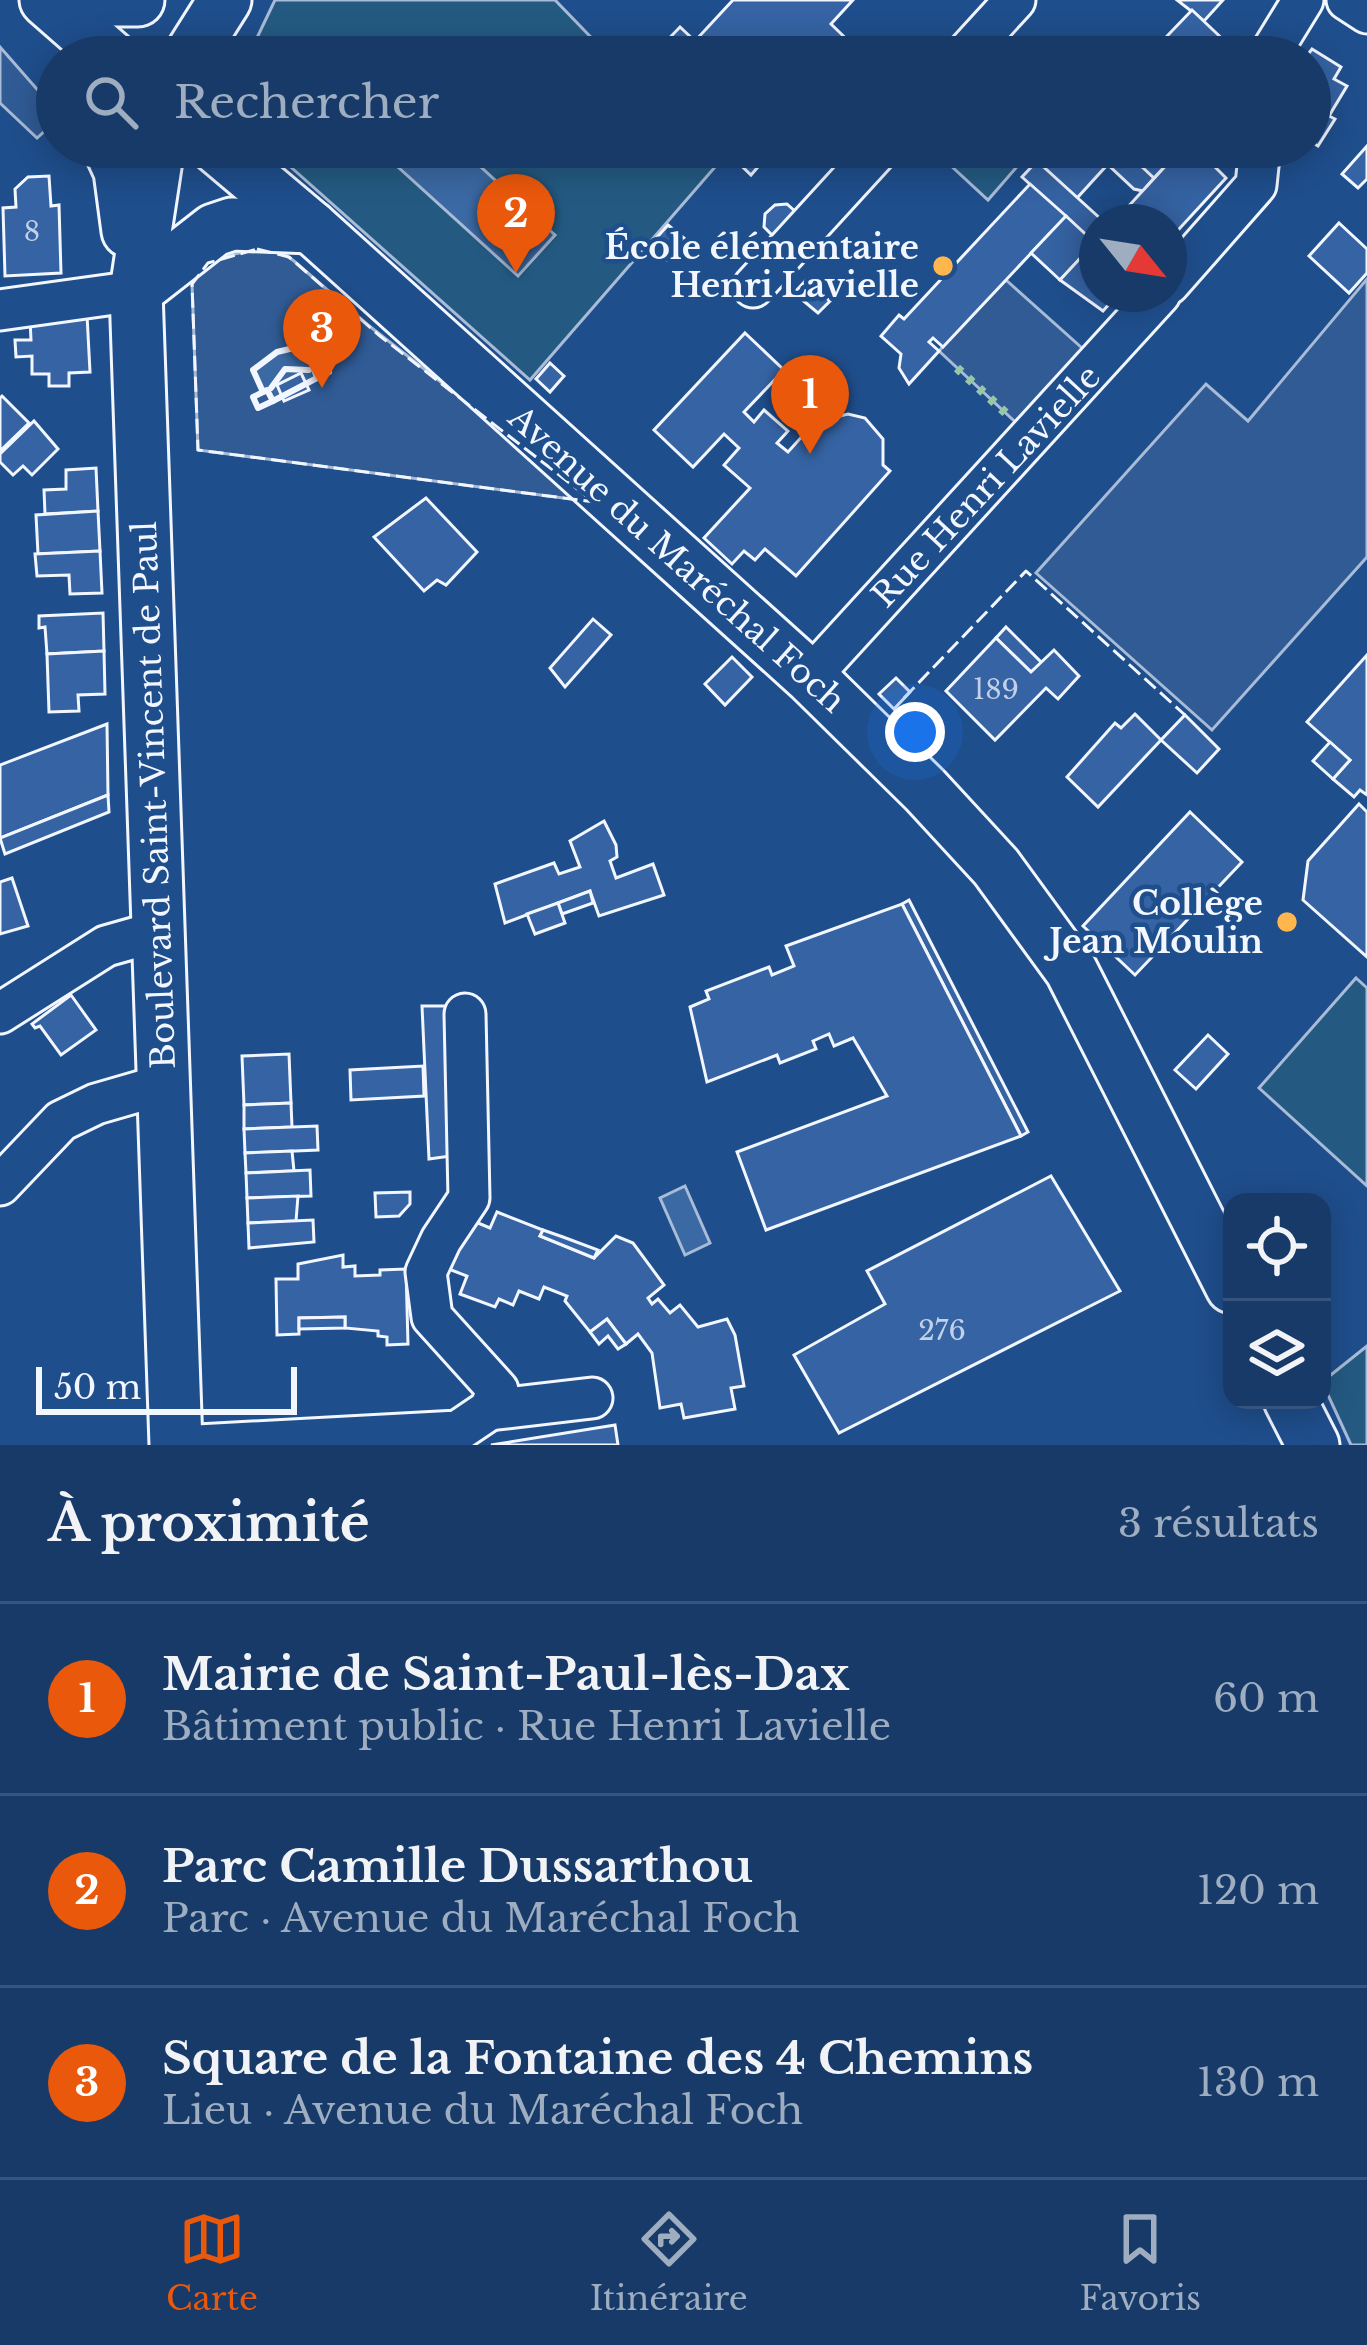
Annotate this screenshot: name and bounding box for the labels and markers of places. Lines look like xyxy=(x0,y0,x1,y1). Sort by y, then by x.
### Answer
pin: 2 xyxy=(477,174,555,273)
place label: École élémentaire Henri Lavielle xyxy=(604,227,919,306)
marker: École élémentaire Henri Lavielle xyxy=(930,253,956,279)
pin: 3 xyxy=(283,289,361,388)
pin: 1 xyxy=(771,355,849,454)
place label: Collège Jean Moulin xyxy=(1043,883,1263,962)
marker: Collège Jean Moulin xyxy=(1274,909,1300,935)

